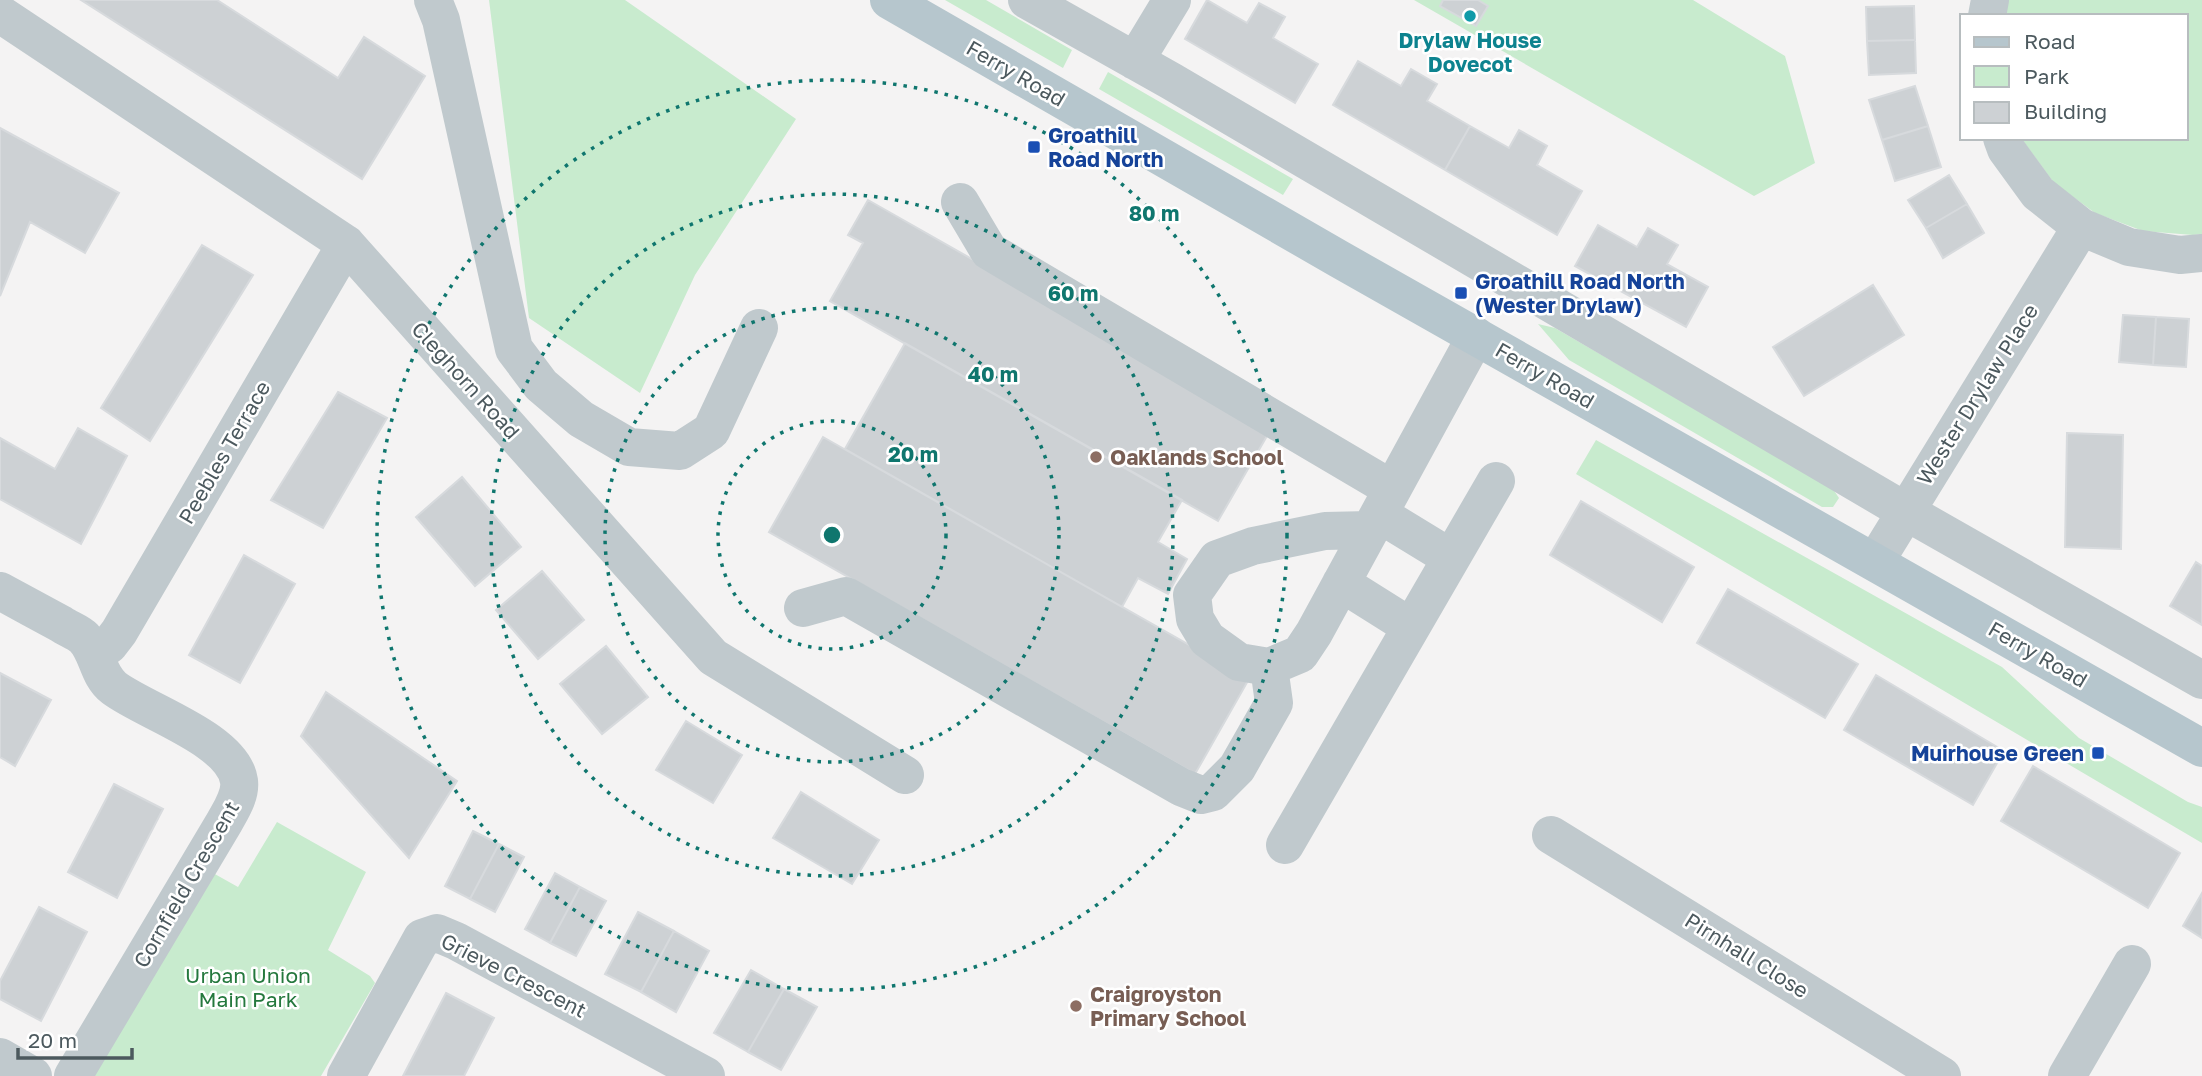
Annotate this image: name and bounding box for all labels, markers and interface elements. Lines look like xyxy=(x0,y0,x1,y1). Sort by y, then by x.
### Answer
marker: Drylaw House Dovecot xyxy=(1462,8,1478,24)
legend xyxy=(1960,14,2188,140)
place label: Drylaw House Dovecot xyxy=(1398,27,1542,77)
text: Road xyxy=(2024,28,2075,54)
street label: Ferry Road xyxy=(962,34,1070,112)
text: Park xyxy=(2024,63,2070,89)
text: Building xyxy=(2024,98,2107,124)
place label: Groathill Road North xyxy=(1048,122,1164,172)
marker: Groathill Road North xyxy=(1026,139,1042,155)
text: 80 m xyxy=(1129,200,1179,226)
place label: Groathill Road North (Wester Drylaw) xyxy=(1475,268,1685,318)
text: 60 m xyxy=(1048,280,1098,306)
marker: Groathill Road North (Wester Drylaw) xyxy=(1453,285,1469,301)
street label: Wester Drylaw Place xyxy=(1911,299,2043,489)
street label: Cleghorn Road xyxy=(406,316,526,444)
street label: Ferry Road xyxy=(1491,336,1599,414)
text: 40 m xyxy=(968,361,1018,387)
street label: Peebles Terrace xyxy=(173,376,275,528)
text: 20 m xyxy=(888,441,938,467)
place label: Oaklands School xyxy=(1110,444,1283,470)
marker: Oaklands School xyxy=(1088,449,1104,465)
centre of rings xyxy=(820,523,844,547)
street label: Ferry Road xyxy=(1984,615,2092,693)
place label: Muirhouse Green xyxy=(1911,740,2084,766)
marker: Muirhouse Green xyxy=(2090,745,2106,761)
street label: Cornfield Crescent xyxy=(128,796,244,972)
street label: Pirnhall Close xyxy=(1680,907,1814,1003)
street label: Grieve Crescent xyxy=(437,927,591,1023)
park label: Urban Union Main Park xyxy=(185,962,311,1012)
place label: Craigroyston Primary School xyxy=(1090,981,1246,1031)
marker: Craigroyston Primary School xyxy=(1068,998,1084,1014)
scale bar xyxy=(18,1016,131,1060)
text: 20 m xyxy=(28,1027,77,1053)

